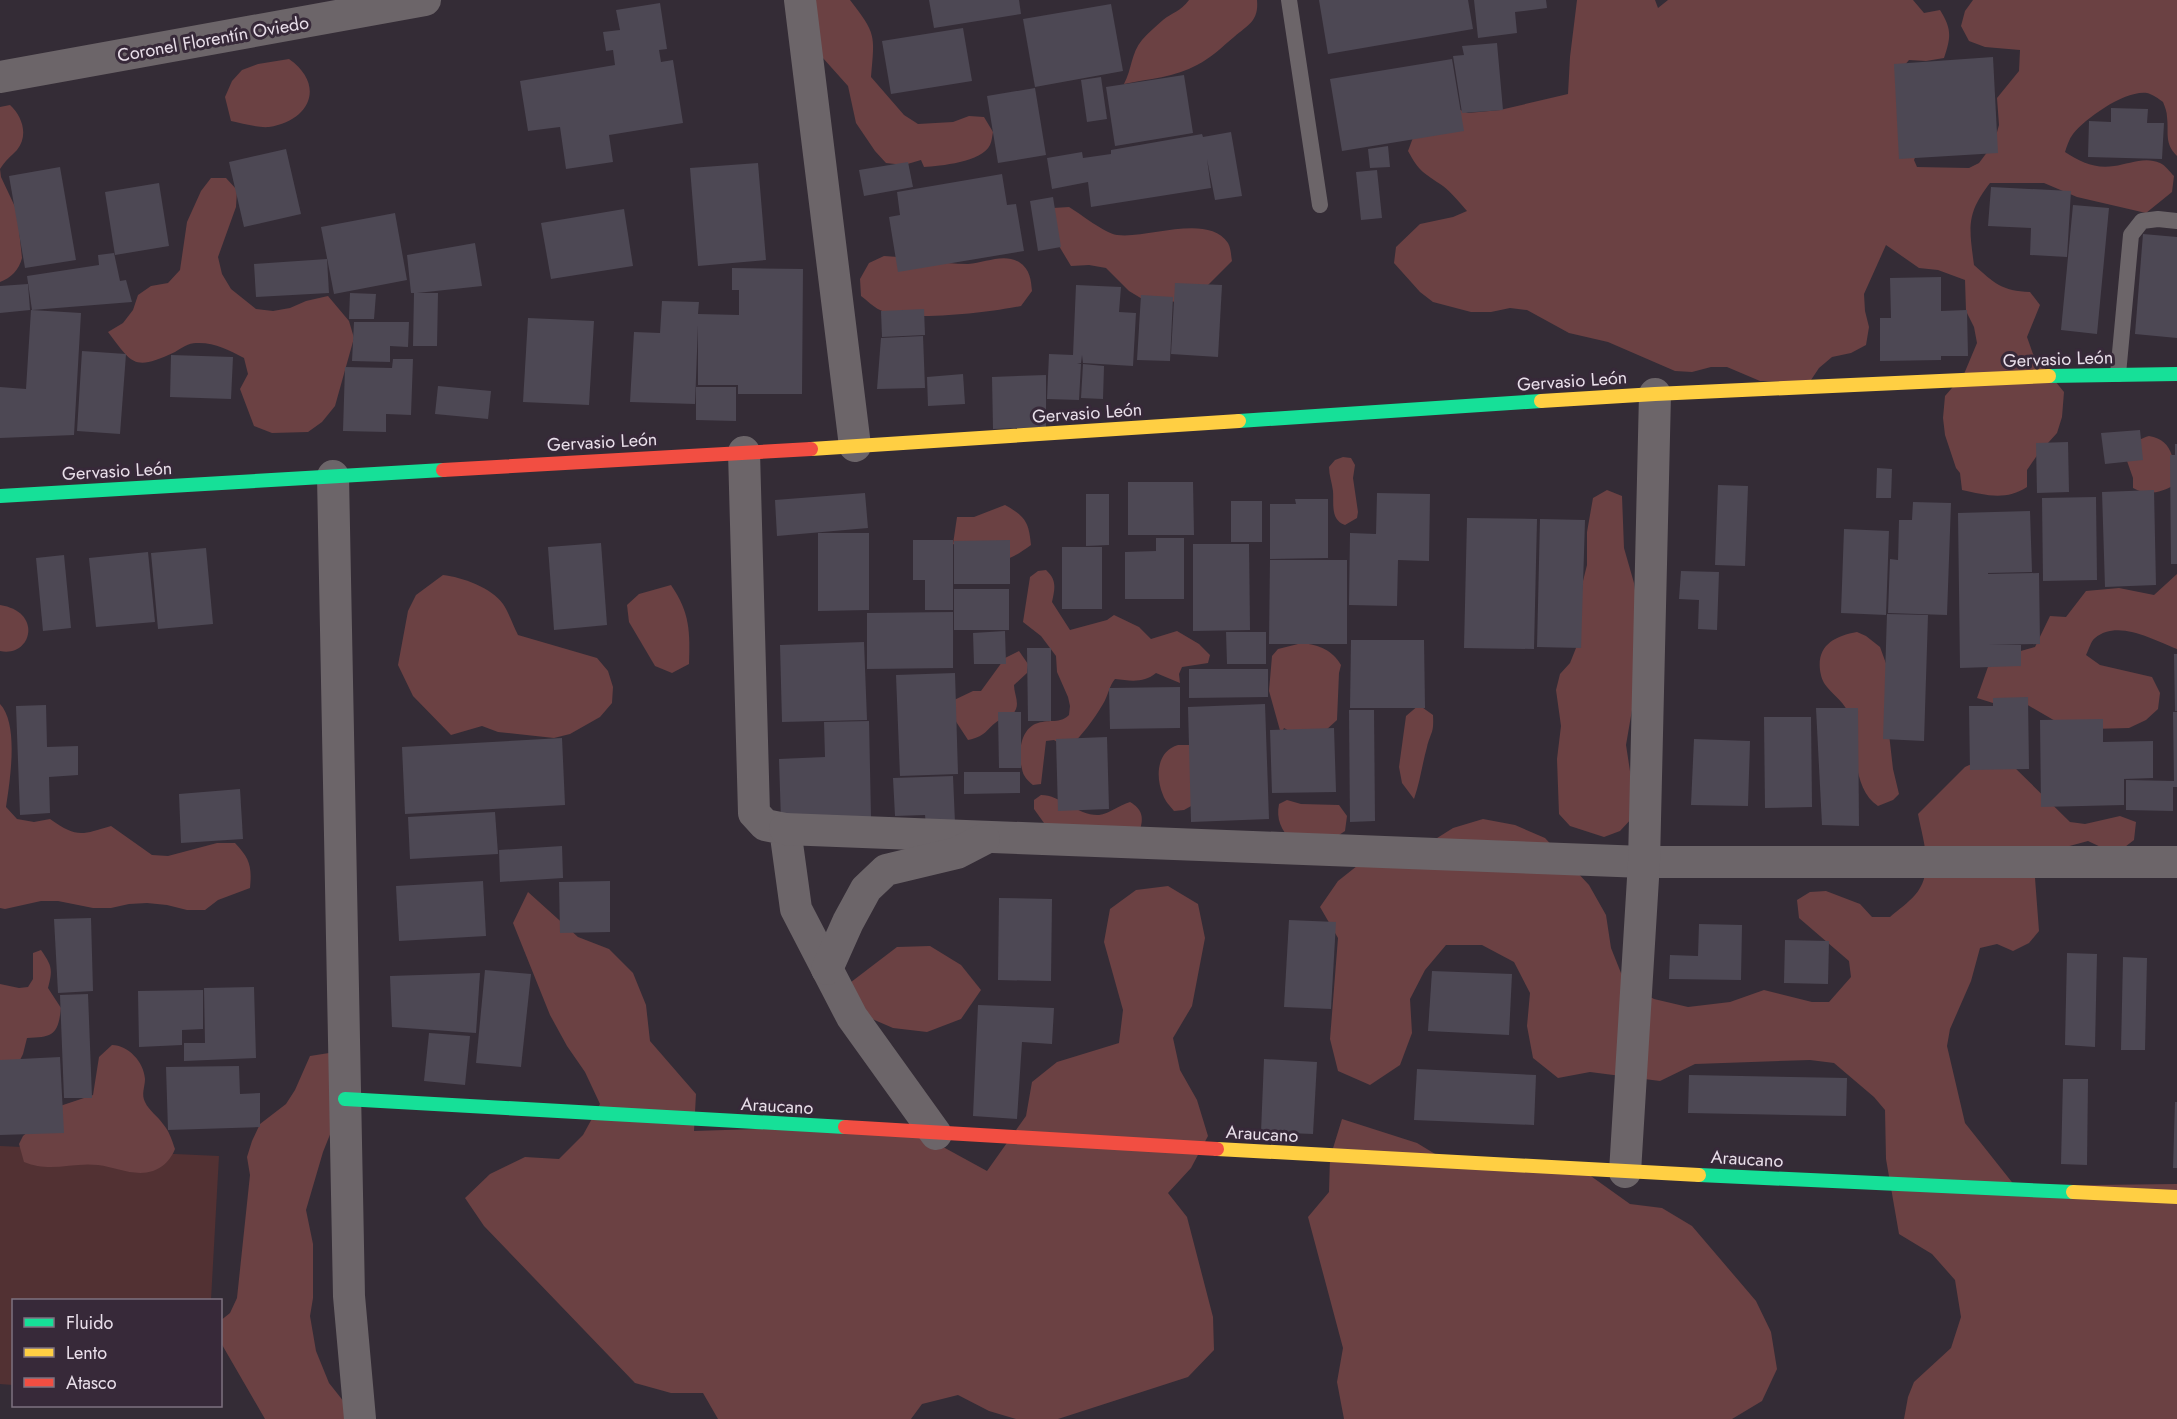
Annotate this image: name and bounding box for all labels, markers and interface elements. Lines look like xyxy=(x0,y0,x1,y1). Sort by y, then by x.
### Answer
street label: Coronel Florentín Oviedo xyxy=(115,9,311,69)
street label: Gervasio León xyxy=(2002,344,2114,374)
street label: Gervasio León xyxy=(1516,364,1628,398)
street label: Gervasio León xyxy=(1031,396,1143,430)
street label: Gervasio León xyxy=(546,426,658,458)
street label: Gervasio León xyxy=(61,455,173,487)
street label: Araucano xyxy=(740,1091,814,1121)
street label: Araucano xyxy=(1225,1119,1299,1149)
street label: Araucano xyxy=(1710,1144,1784,1174)
legend xyxy=(12,1299,222,1407)
text: Fluido xyxy=(66,1310,114,1336)
text: Lento xyxy=(66,1340,107,1366)
text: Atasco xyxy=(66,1370,117,1396)

